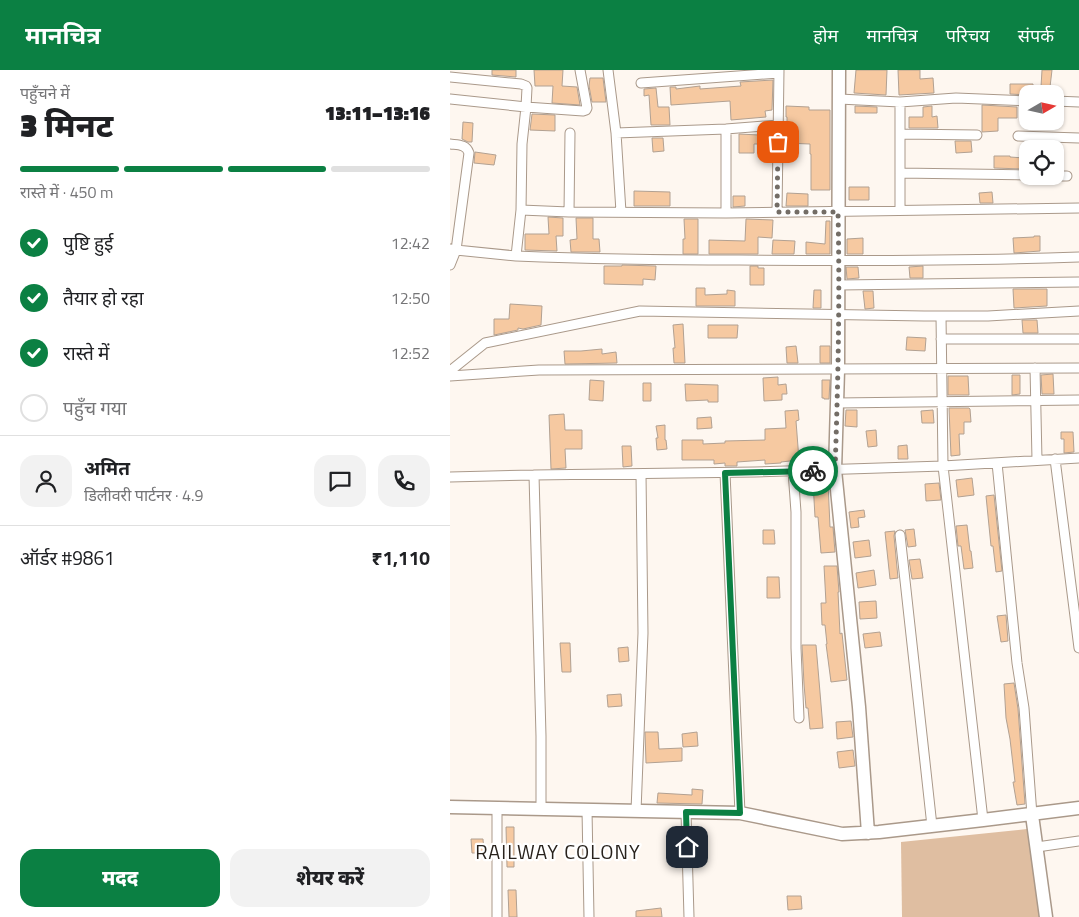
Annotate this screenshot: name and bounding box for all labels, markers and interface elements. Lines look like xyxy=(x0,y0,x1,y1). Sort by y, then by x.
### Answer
text: मानचित्र xyxy=(25,17,101,53)
text: होम xyxy=(813,22,838,49)
text: मानचित्र xyxy=(866,22,918,49)
text: परिचय xyxy=(946,22,990,49)
text: संपर्क xyxy=(1018,22,1054,49)
text: पहुँचने में xyxy=(20,81,70,105)
north arrow xyxy=(1019,85,1064,130)
map controls xyxy=(1019,85,1064,185)
text: 13:11–13:16 xyxy=(325,98,430,127)
text: 3 मिनट xyxy=(20,101,113,149)
pin xyxy=(757,121,799,163)
icon: bag xyxy=(764,128,792,156)
button: locate xyxy=(1019,140,1064,185)
text: रास्ते में · 450 m xyxy=(20,180,113,204)
text: पुष्टि हुई xyxy=(63,228,113,257)
icon: check xyxy=(20,229,48,257)
text: 12:42 xyxy=(391,231,430,255)
text: तैयार हो रहा xyxy=(63,283,144,312)
icon: check xyxy=(20,284,48,312)
text: 12:50 xyxy=(391,286,430,310)
text: रास्ते में xyxy=(63,338,109,367)
icon: check xyxy=(20,339,48,367)
text: 12:52 xyxy=(391,341,430,365)
text: पहुँच गया xyxy=(63,393,127,422)
courier xyxy=(788,446,838,496)
text: अमित xyxy=(84,453,130,482)
button: person xyxy=(20,455,72,507)
button: chat xyxy=(314,455,366,507)
button: phone xyxy=(378,455,430,507)
icon: bike xyxy=(799,457,827,485)
text: डिलीवरी पार्टनर · 4.9 xyxy=(84,483,203,507)
text: ऑर्डर #9861 xyxy=(20,543,115,572)
text: ₹1,110 xyxy=(372,543,430,572)
pin xyxy=(666,826,708,868)
icon: home xyxy=(673,833,701,861)
district label: RAILWAY COLONY xyxy=(475,836,641,867)
button: मदद xyxy=(20,849,220,907)
button: शेयर करें xyxy=(230,849,430,907)

